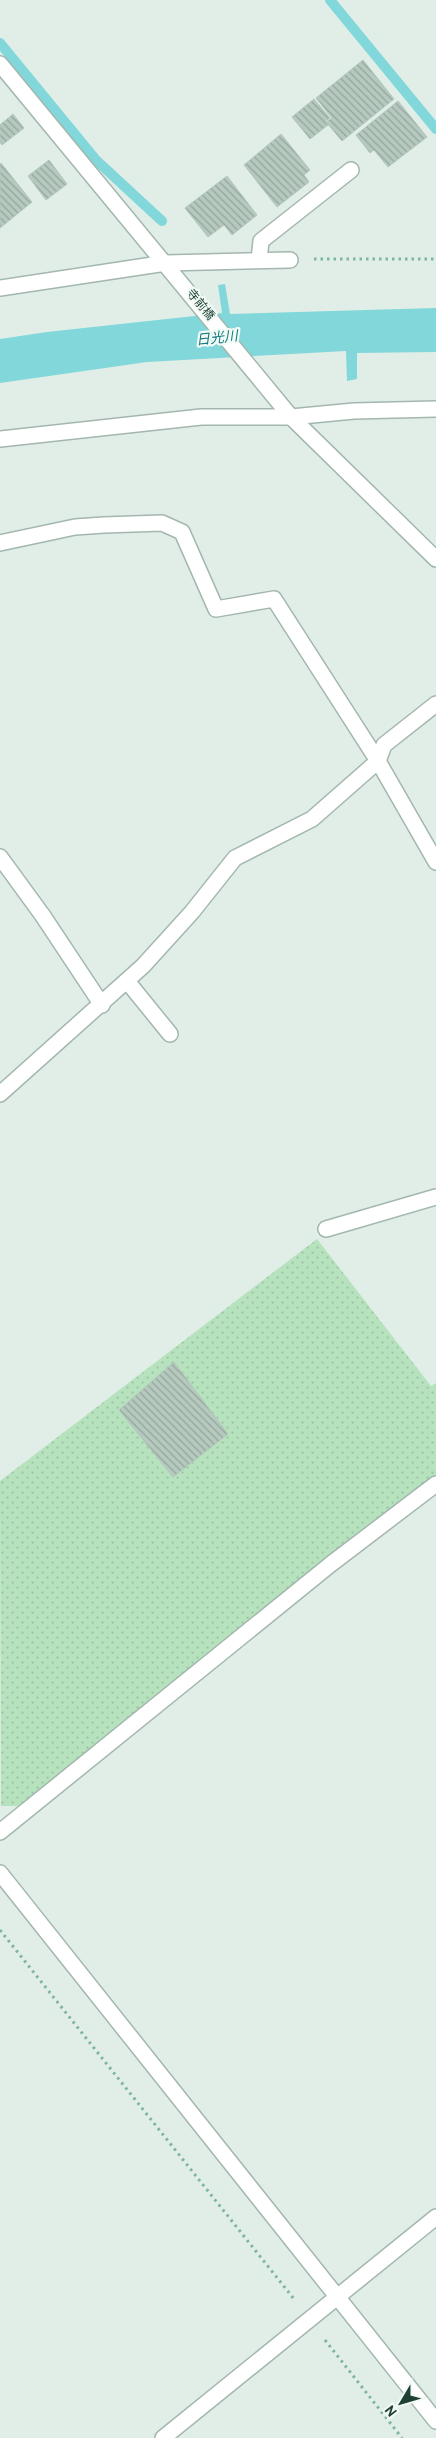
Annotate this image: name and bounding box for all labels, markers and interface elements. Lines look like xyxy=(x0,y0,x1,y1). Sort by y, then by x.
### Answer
street label: 寺前橋 xyxy=(182,286,218,324)
water label: 日光川 xyxy=(195,328,241,350)
north arrow xyxy=(376,2378,426,2428)
text: N xyxy=(382,2401,402,2419)

